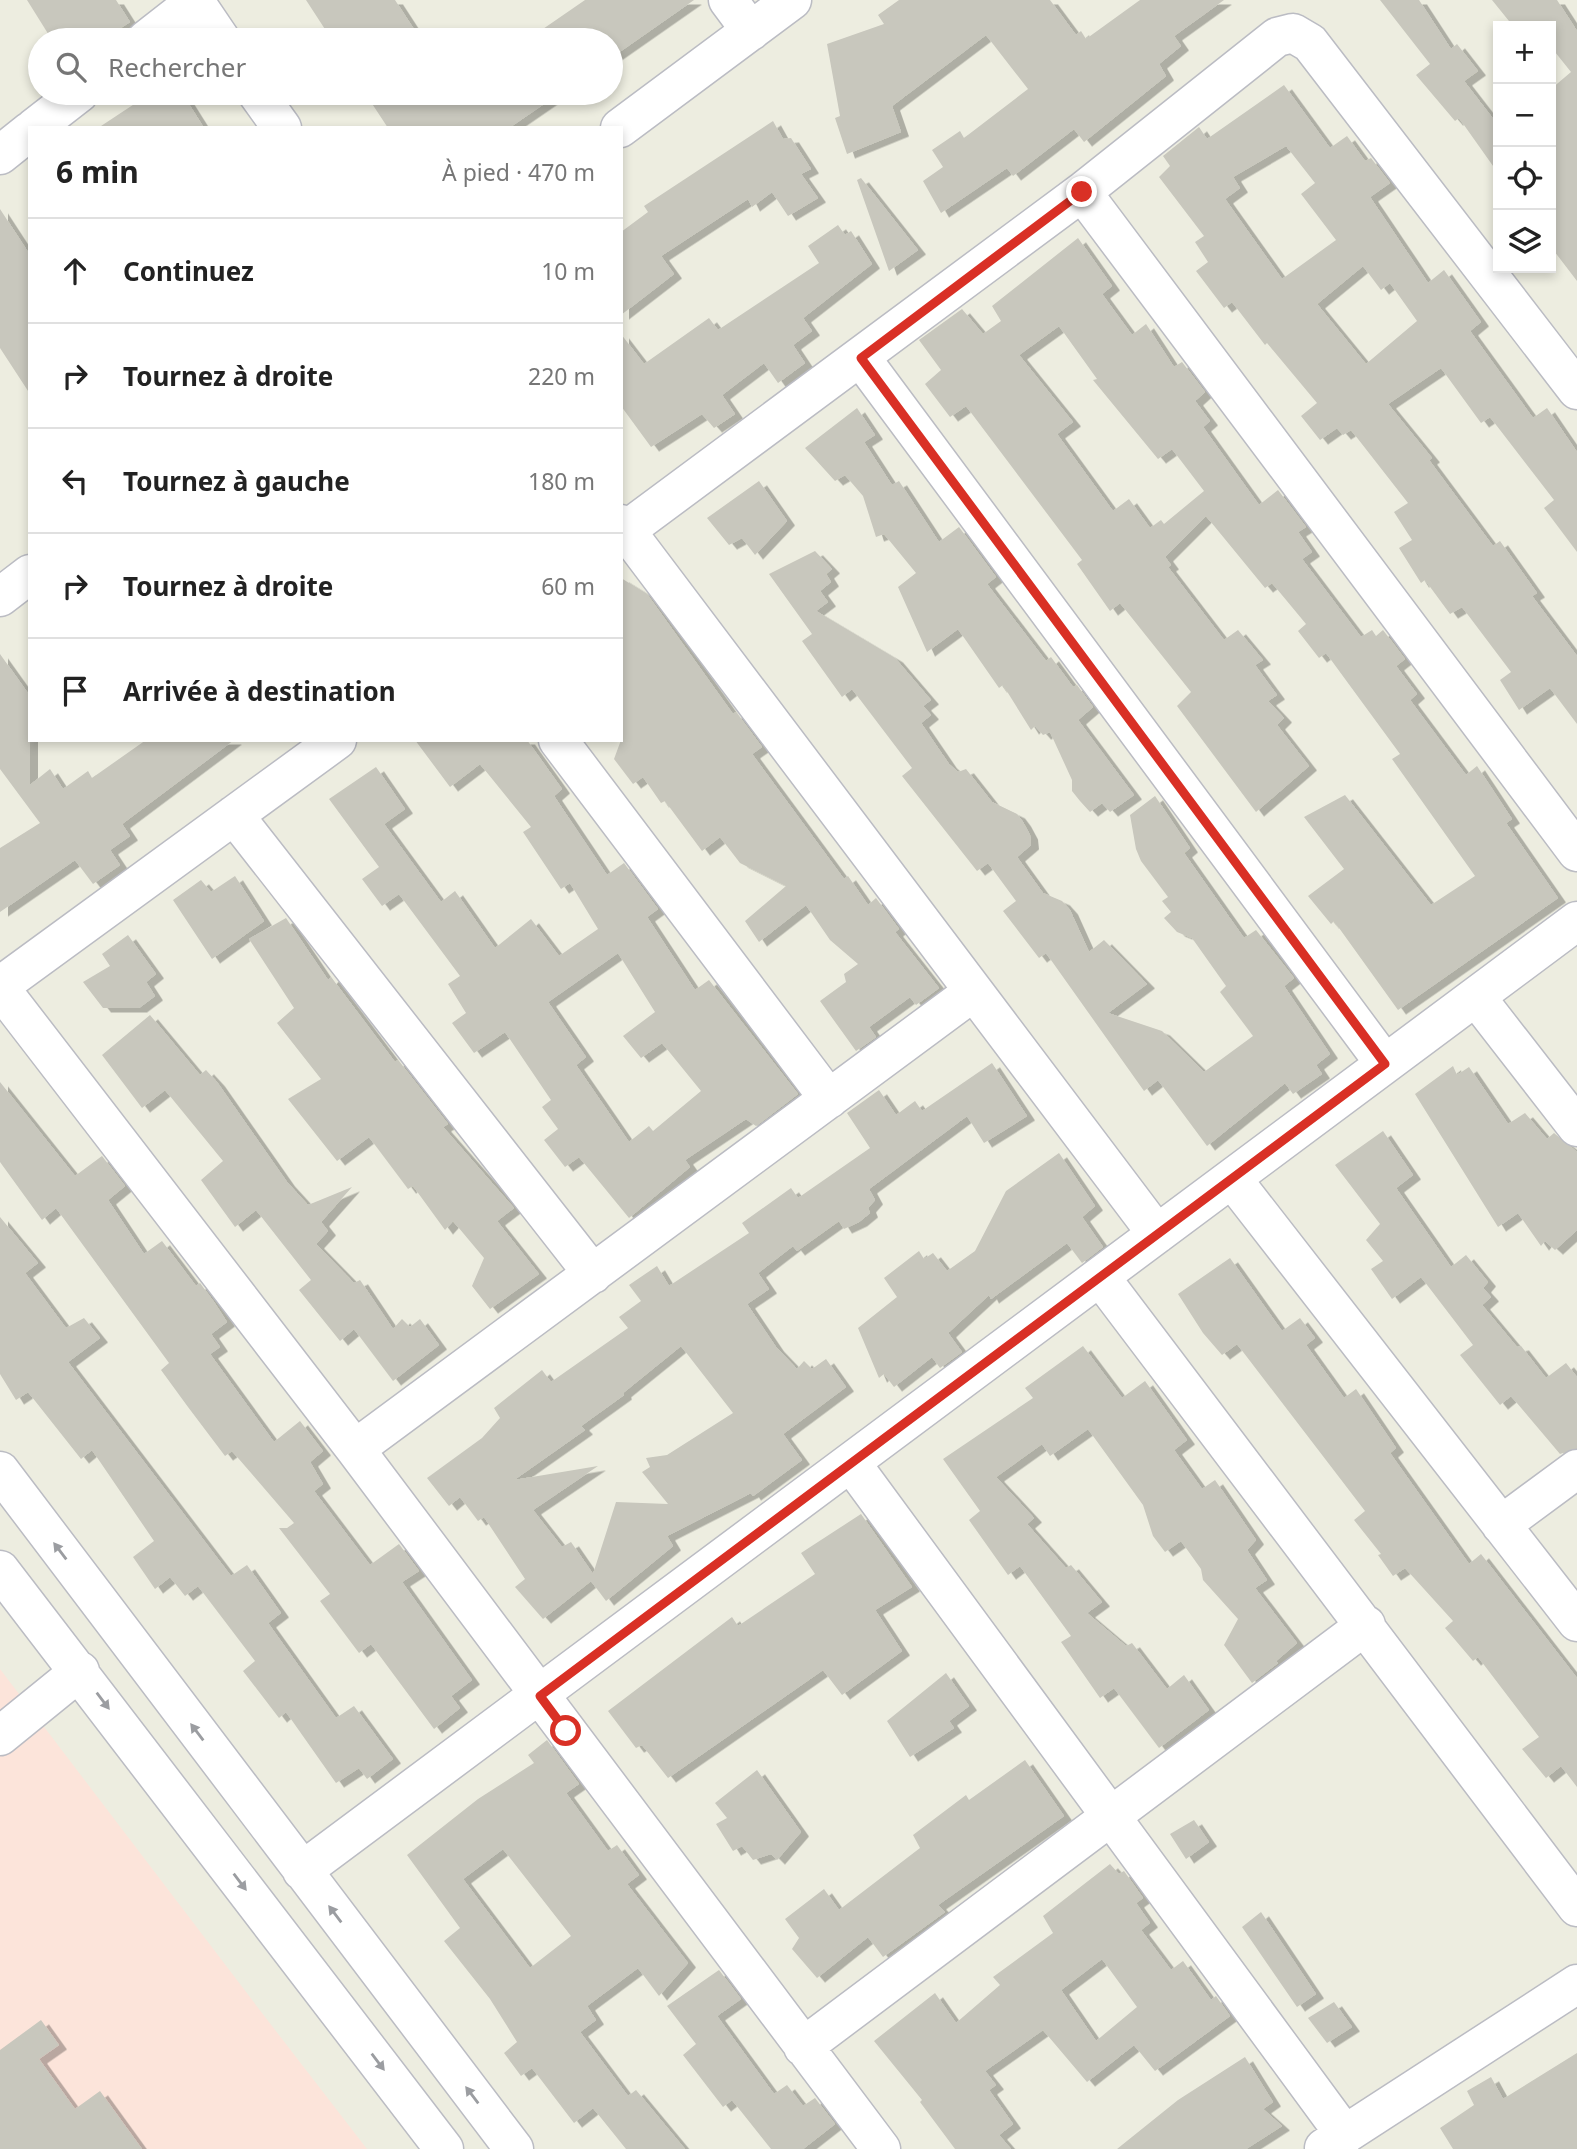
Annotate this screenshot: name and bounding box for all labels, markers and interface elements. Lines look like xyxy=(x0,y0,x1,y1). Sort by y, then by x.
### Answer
map controls xyxy=(1493,21,1556,273)
button: + xyxy=(1493,21,1556,84)
search box xyxy=(28,28,623,105)
icon: search xyxy=(52,48,90,86)
text: Rechercher xyxy=(108,49,246,85)
button: − xyxy=(1493,84,1556,147)
button: locate xyxy=(1493,147,1556,210)
text: 6 min xyxy=(56,151,139,192)
text: À pied · 470 m xyxy=(442,156,595,188)
route end xyxy=(1066,176,1097,207)
button: layers xyxy=(1493,210,1556,273)
icon: ahead xyxy=(56,252,94,290)
text: Continuez xyxy=(123,253,254,289)
text: 10 m xyxy=(541,255,595,287)
icon: right xyxy=(56,357,94,395)
text: Tournez à droite xyxy=(123,358,333,394)
text: 220 m xyxy=(528,360,595,392)
icon: left xyxy=(56,462,94,500)
text: Tournez à gauche xyxy=(123,463,350,499)
text: 180 m xyxy=(528,465,595,497)
icon: right xyxy=(56,567,94,605)
text: Tournez à droite xyxy=(123,568,333,604)
text: 60 m xyxy=(541,570,595,602)
icon: arrive xyxy=(56,672,94,710)
text: Arrivée à destination xyxy=(123,673,396,709)
one-way arrow xyxy=(53,1542,68,1560)
one-way arrow xyxy=(95,1691,110,1709)
route start xyxy=(550,1715,581,1746)
one-way arrow xyxy=(191,1723,205,1741)
one-way arrow xyxy=(233,1872,248,1890)
one-way arrow xyxy=(327,1905,342,1923)
one-way arrow xyxy=(371,2053,386,2071)
one-way arrow xyxy=(465,2086,480,2104)

